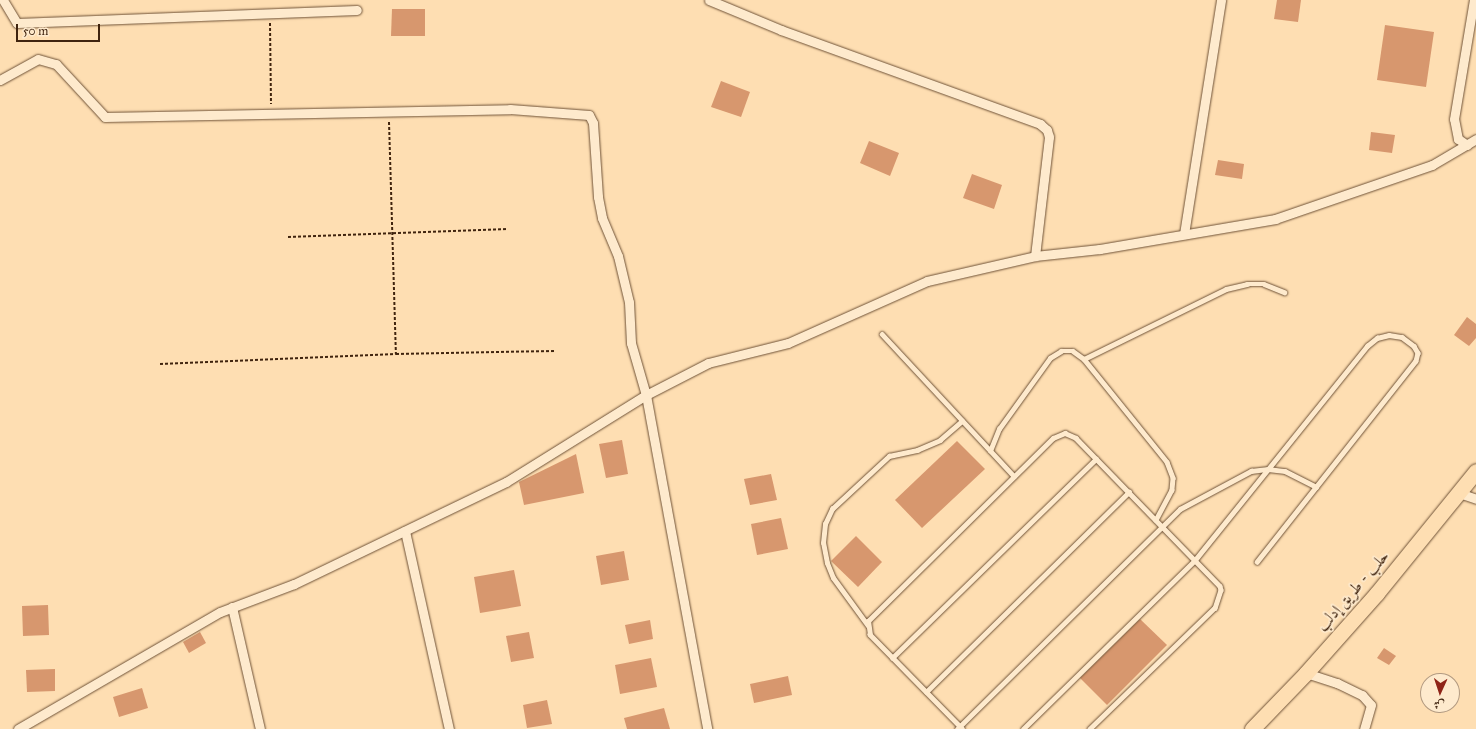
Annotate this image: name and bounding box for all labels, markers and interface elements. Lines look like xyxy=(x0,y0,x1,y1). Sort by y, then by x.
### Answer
scale bar xyxy=(18,16,102,42)
text: 50 m xyxy=(23,24,48,38)
street label: حلب - طريق إدلب xyxy=(1313,547,1393,635)
north arrow xyxy=(1420,673,1460,713)
text: ش xyxy=(1434,698,1445,711)

